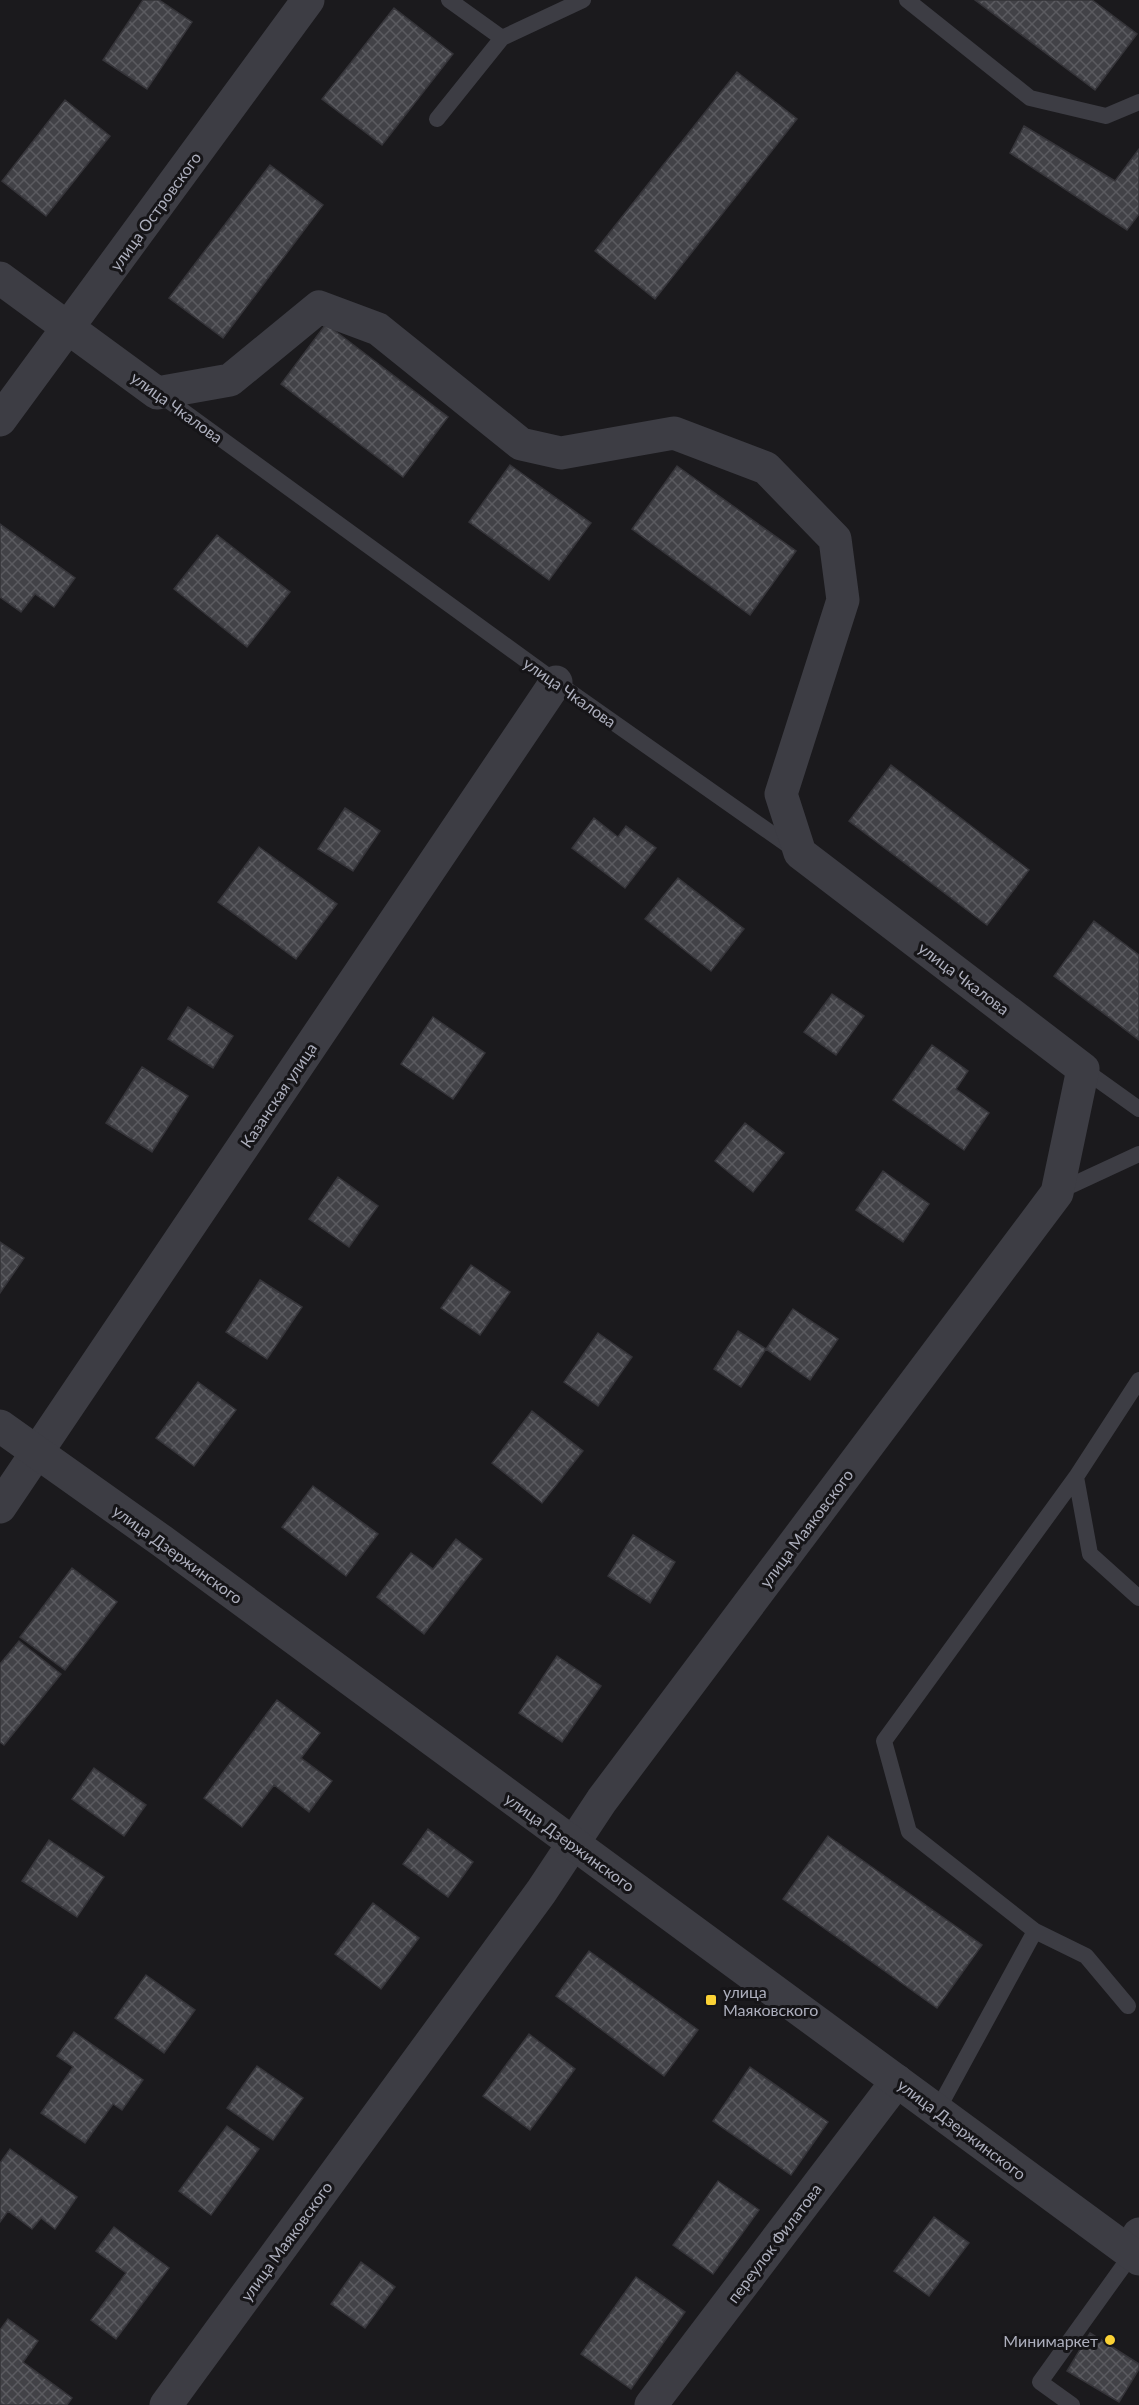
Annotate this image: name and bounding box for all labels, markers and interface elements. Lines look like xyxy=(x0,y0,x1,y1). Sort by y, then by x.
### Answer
street label: улица Островского xyxy=(106,148,204,274)
street label: улица Чкалова xyxy=(127,367,227,447)
street label: улица Чкалова xyxy=(520,653,620,731)
street label: улица Чкалова xyxy=(915,938,1013,1018)
street label: Казанская улица xyxy=(236,1039,320,1151)
street label: улица Маяковского xyxy=(755,1465,857,1591)
street label: улица Дзержинского xyxy=(110,1501,246,1607)
street label: улица Дзержинского xyxy=(502,1789,638,1895)
place label: улица Маяковского xyxy=(723,1982,818,2019)
marker: улица Маяковского xyxy=(704,1993,718,2007)
street label: улица Дзержинского xyxy=(894,2075,1030,2183)
street label: улица Маяковского xyxy=(236,2177,336,2305)
street label: переулок Филатова xyxy=(723,2180,825,2306)
place label: Минимаркет xyxy=(1003,2331,1098,2350)
marker: Минимаркет xyxy=(1103,2333,1117,2347)

